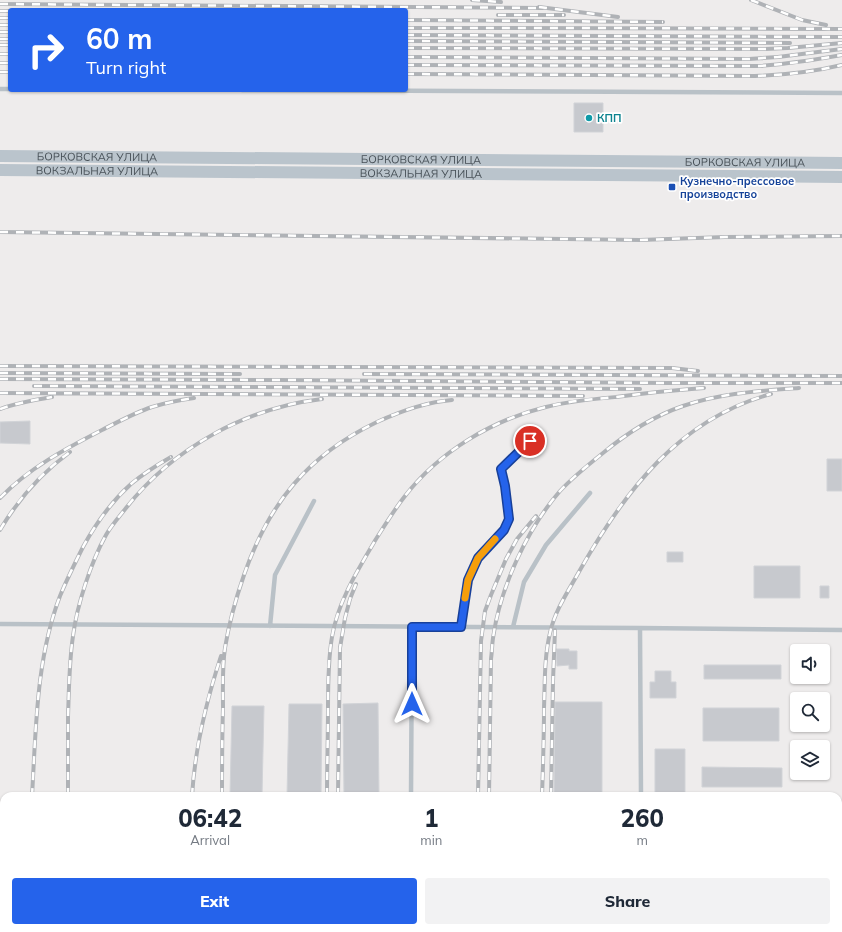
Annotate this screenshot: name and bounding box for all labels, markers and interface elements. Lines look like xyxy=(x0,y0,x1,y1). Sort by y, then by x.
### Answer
text: 60 m xyxy=(86,21,152,56)
icon: right xyxy=(20,24,72,76)
text: Turn right xyxy=(86,56,166,79)
place label: КПП xyxy=(597,111,622,125)
marker: КПП xyxy=(584,113,594,123)
street label: БОРКОВСКАЯ УЛИЦА xyxy=(37,149,157,164)
street label: БОРКОВСКАЯ УЛИЦА xyxy=(361,152,481,167)
street label: БОРКОВСКАЯ УЛИЦА xyxy=(685,155,805,170)
street label: ВОКЗАЛЬНАЯ УЛИЦА xyxy=(36,163,158,178)
street label: ВОКЗАЛЬНАЯ УЛИЦА xyxy=(360,166,482,181)
place label: Кузнечно-прессовое производство xyxy=(680,174,794,201)
marker: Кузнечно-прессовое производство xyxy=(667,182,677,192)
pin xyxy=(513,424,547,458)
icon: arrive xyxy=(519,430,541,452)
map controls xyxy=(790,644,830,780)
button: sound xyxy=(790,644,830,684)
position arrow xyxy=(391,683,433,725)
button: search xyxy=(790,692,830,732)
button: layers xyxy=(790,740,830,780)
text: 06:42 xyxy=(178,803,242,833)
text: 1 xyxy=(424,803,439,833)
text: 260 xyxy=(621,803,664,833)
text: Arrival xyxy=(190,832,230,848)
text: min xyxy=(420,832,442,848)
text: m xyxy=(636,832,648,848)
button: Exit xyxy=(12,878,417,924)
button: Share xyxy=(425,878,830,924)

